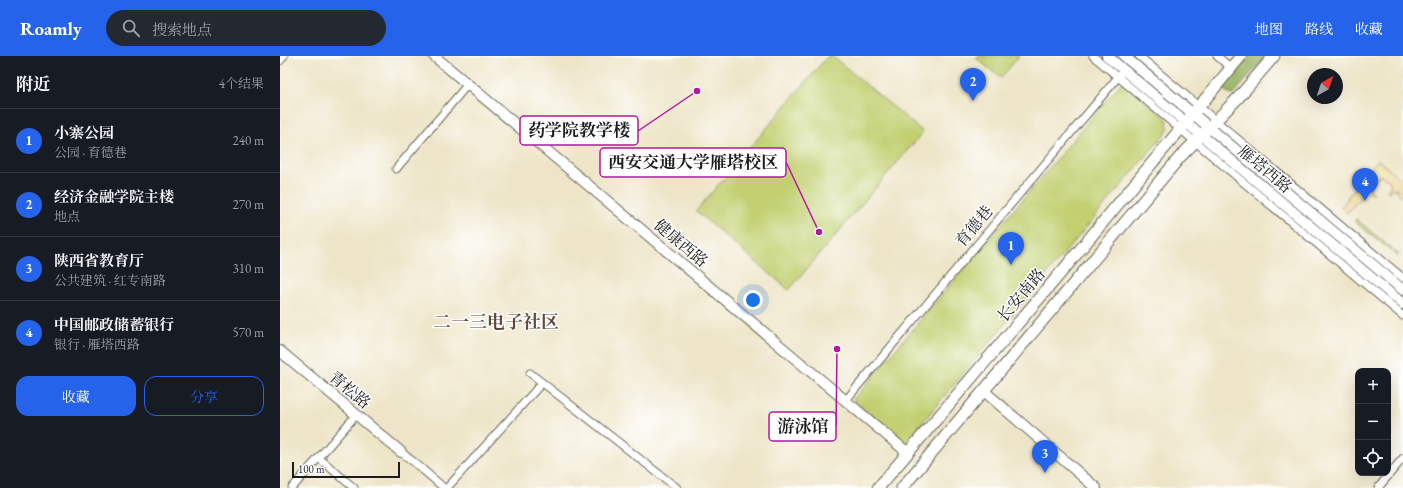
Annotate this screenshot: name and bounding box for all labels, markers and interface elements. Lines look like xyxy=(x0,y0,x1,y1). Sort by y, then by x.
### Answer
search box xyxy=(106,10,386,46)
text: Roamly xyxy=(20,16,82,41)
icon: search xyxy=(120,17,142,39)
text: 搜索地点 xyxy=(152,20,212,39)
text: 地图 xyxy=(1255,20,1283,38)
text: 路线 xyxy=(1305,20,1333,38)
text: 收藏 xyxy=(1355,20,1383,38)
pin: 2 xyxy=(960,68,986,101)
north arrow xyxy=(1307,68,1343,104)
text: 附近 xyxy=(16,73,50,95)
text: 4个结果 xyxy=(219,75,264,92)
callout: 药学院教学楼 xyxy=(520,116,638,145)
text: 药学院教学楼 xyxy=(528,119,630,141)
text: 小寨公园 xyxy=(54,123,114,142)
text: 1 xyxy=(26,132,32,149)
text: 240 m xyxy=(233,132,264,149)
street label: 雁塔西路 xyxy=(1234,140,1296,198)
text: 公园 · 育德巷 xyxy=(54,144,127,161)
callout: 西安交通大学雁塔校区 xyxy=(600,148,786,177)
text: 西安交通大学雁塔校区 xyxy=(608,151,778,173)
pin: 4 xyxy=(1352,168,1378,201)
text: 经济金融学院主楼 xyxy=(54,187,174,206)
text: 2 xyxy=(26,196,32,213)
text: 270 m xyxy=(233,196,264,213)
street label: 育德巷 xyxy=(951,201,997,251)
text: 地点 xyxy=(54,208,80,225)
street label: 健康西路 xyxy=(650,214,712,272)
pin: 1 xyxy=(998,232,1024,265)
text: 陕西省教育厅 xyxy=(54,251,144,270)
text: 3 xyxy=(26,260,32,277)
text: 310 m xyxy=(233,260,264,277)
street label: 长安南路 xyxy=(992,264,1050,326)
text: 公共建筑 · 红专南路 xyxy=(54,272,166,289)
your location xyxy=(743,290,763,310)
district label: 二一三电子社区 xyxy=(433,310,559,333)
text: 中国邮政储蓄银行 xyxy=(54,315,174,334)
text: 4 xyxy=(26,324,32,341)
text: 570 m xyxy=(233,324,264,341)
text: 银行 · 雁塔西路 xyxy=(54,336,140,353)
street label: 青松路 xyxy=(325,367,375,413)
map controls xyxy=(1355,368,1391,476)
button: + xyxy=(1355,368,1391,404)
button: 收藏 xyxy=(16,376,136,416)
button: 分享 xyxy=(144,376,264,416)
button: − xyxy=(1355,404,1391,440)
callout: 游泳馆 xyxy=(769,412,836,441)
text: 游泳馆 xyxy=(778,415,829,437)
pin: 3 xyxy=(1032,440,1058,473)
button: locate xyxy=(1355,440,1391,476)
scale bar xyxy=(292,460,400,479)
text: 100 m xyxy=(298,462,325,476)

